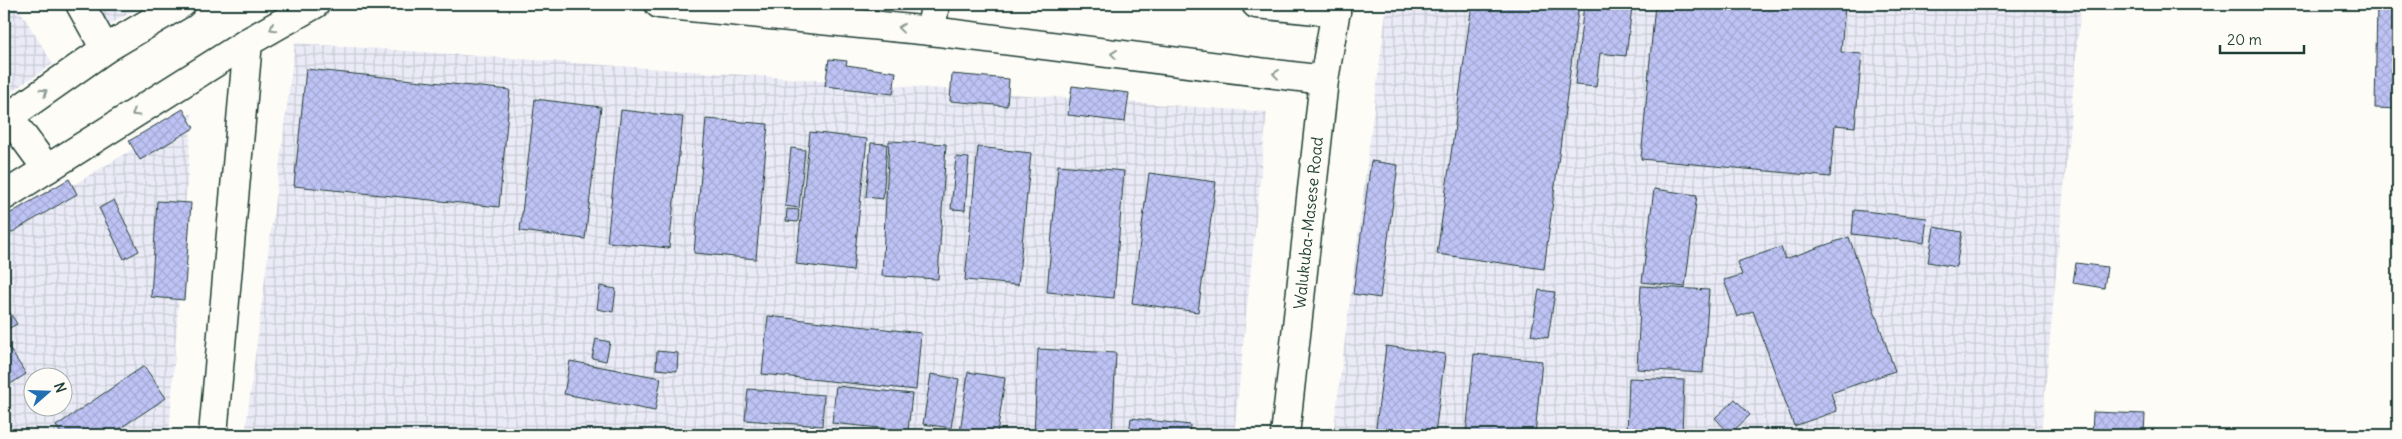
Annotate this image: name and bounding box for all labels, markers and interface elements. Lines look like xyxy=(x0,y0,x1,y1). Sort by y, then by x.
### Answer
one-way arrow xyxy=(270,22,279,32)
scale bar xyxy=(2220,22,2303,54)
one-way arrow xyxy=(897,23,905,34)
text: 20 m xyxy=(2227,30,2262,49)
one-way arrow xyxy=(1110,49,1118,60)
one-way arrow xyxy=(1271,69,1279,80)
one-way arrow xyxy=(38,89,48,98)
one-way arrow xyxy=(131,107,140,117)
street label: Walukuba-Masese Road xyxy=(1289,136,1327,310)
north arrow xyxy=(22,366,72,416)
text: N xyxy=(50,380,70,395)

